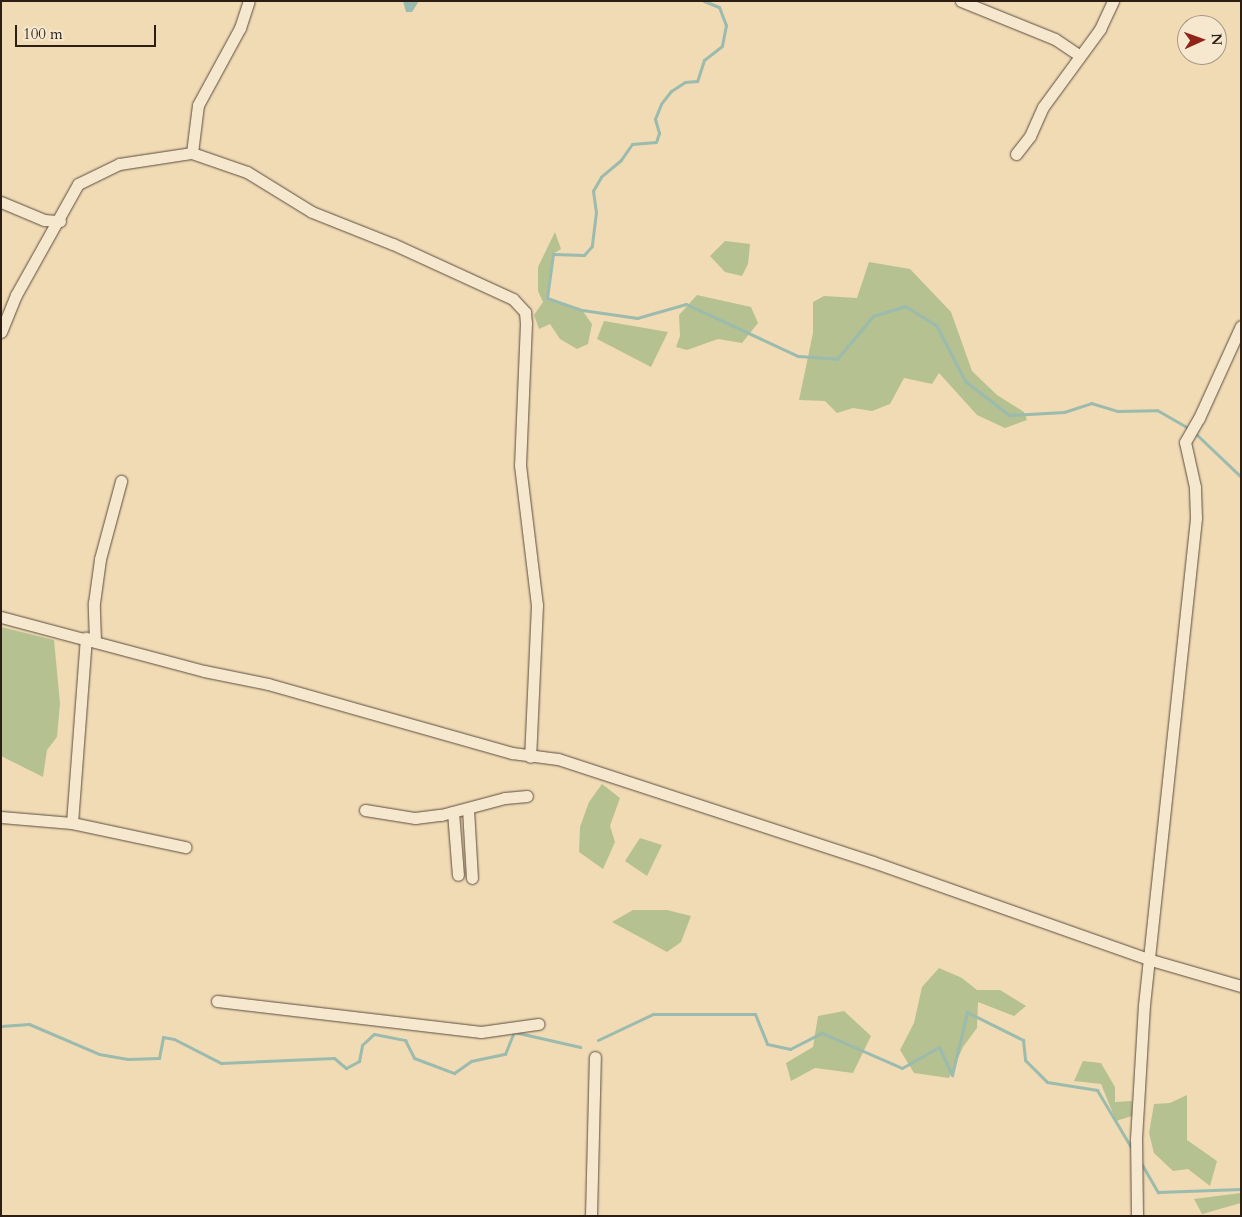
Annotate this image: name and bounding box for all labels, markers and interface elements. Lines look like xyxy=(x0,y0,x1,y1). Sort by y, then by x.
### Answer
scale bar xyxy=(18,15,159,47)
north arrow xyxy=(1177,15,1227,65)
text: 100 m xyxy=(23,24,63,44)
text: N xyxy=(1207,33,1226,46)

